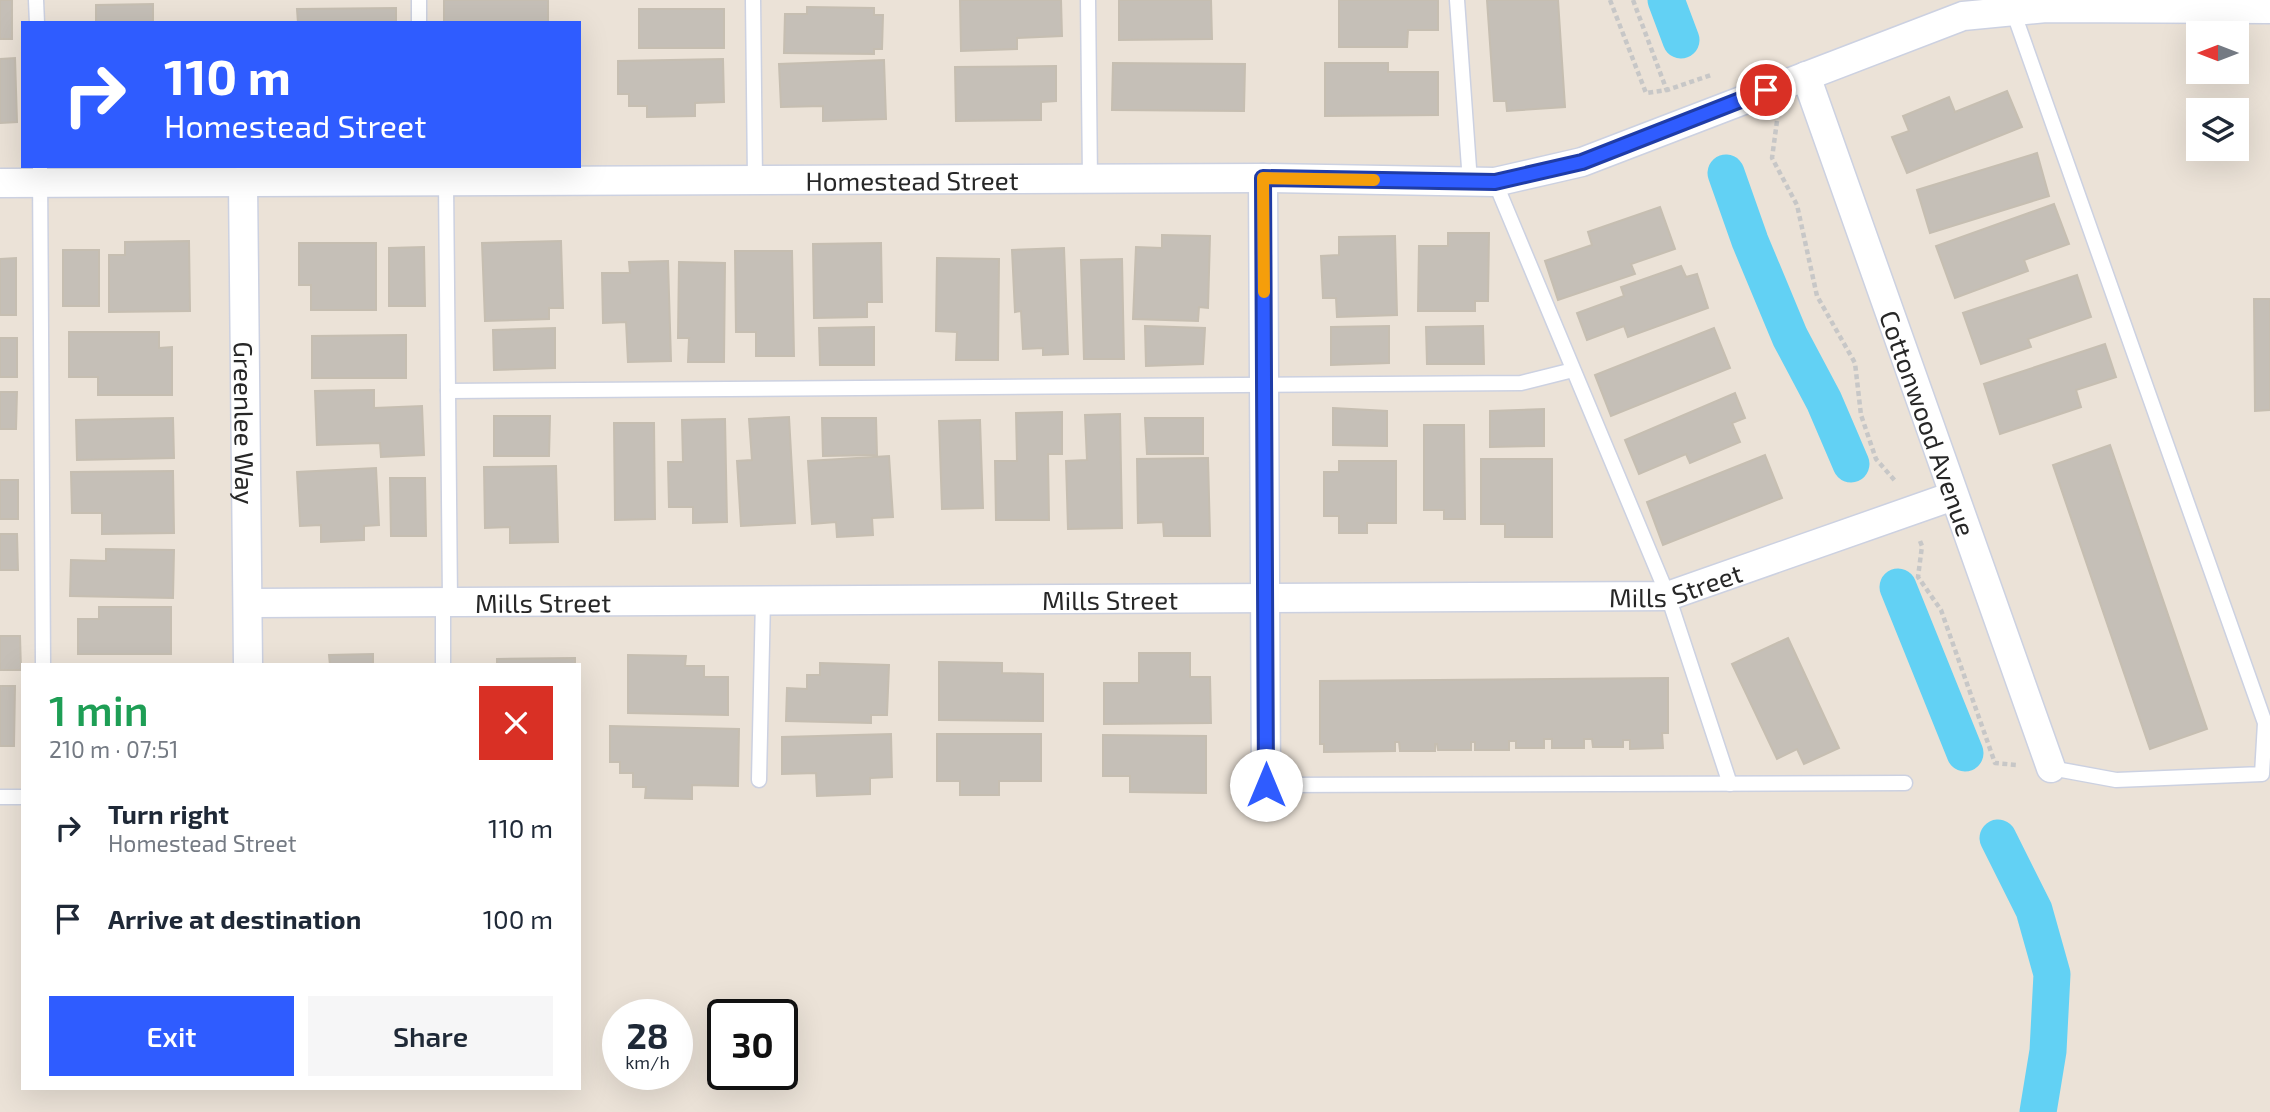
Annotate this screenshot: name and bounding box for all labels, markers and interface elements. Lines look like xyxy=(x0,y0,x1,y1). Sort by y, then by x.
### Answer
north arrow xyxy=(2186,21,2249,84)
map controls xyxy=(2186,21,2249,161)
text: 110 m xyxy=(164,46,291,105)
icon: right xyxy=(49,49,140,140)
pin xyxy=(1736,60,1796,120)
icon: arrive xyxy=(1747,71,1785,109)
button: layers xyxy=(2186,98,2249,161)
text: Homestead Street xyxy=(164,106,426,144)
street label: Homestead Street xyxy=(805,163,1019,195)
street label: Cottonwood Avenue xyxy=(1875,306,1983,540)
street label: Greenlee Way xyxy=(229,341,262,505)
street label: Mills Street xyxy=(1609,556,1746,612)
street label: Mills Street xyxy=(1042,583,1178,615)
street label: Mills Street xyxy=(475,586,611,617)
text: 1 min xyxy=(49,684,149,734)
button: close xyxy=(479,686,553,760)
text: 210 m · 07:51 xyxy=(49,735,178,763)
position arrow xyxy=(1229,748,1303,822)
text: Turn right xyxy=(108,798,229,829)
icon: right xyxy=(49,809,87,847)
text: 110 m xyxy=(488,812,553,843)
text: Homestead Street xyxy=(108,829,297,857)
icon: arrive xyxy=(49,900,87,938)
text: Arrive at destination xyxy=(108,903,361,934)
text: 100 m xyxy=(483,903,553,934)
button: Exit xyxy=(49,996,294,1076)
button: Share xyxy=(308,996,553,1076)
speed limit sign: 30 xyxy=(707,999,798,1090)
text: 28 xyxy=(626,1014,669,1056)
text: km/h xyxy=(625,1051,670,1073)

